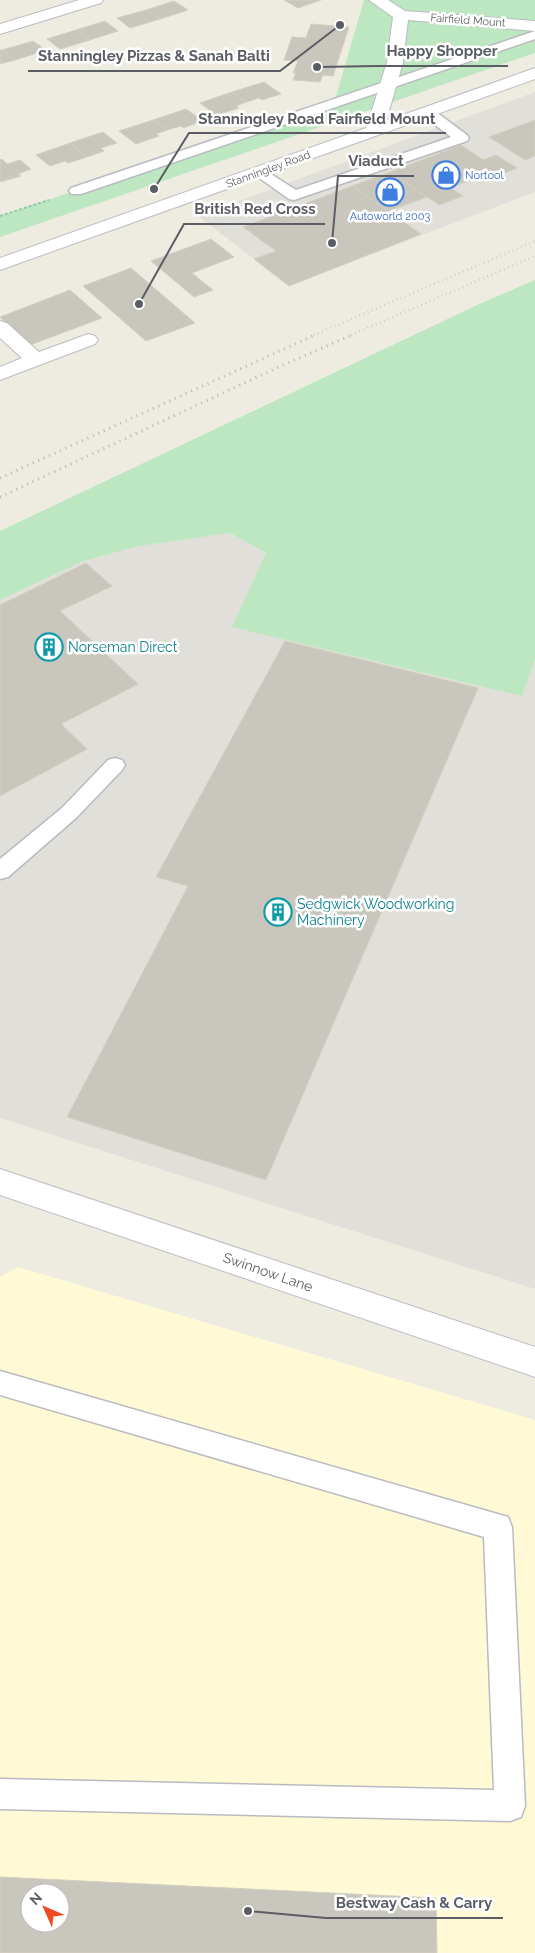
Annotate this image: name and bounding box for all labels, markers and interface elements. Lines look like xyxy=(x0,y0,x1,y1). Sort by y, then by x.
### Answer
street label: Fairfield Mount xyxy=(430,11,506,30)
callout: Happy Shopper xyxy=(377,36,508,66)
callout: Stanningley Pizzas & Sanah Balti xyxy=(28,41,280,71)
text: Happy Shopper xyxy=(386,42,498,60)
text: Stanningley Pizzas & Sanah Balti xyxy=(38,47,270,65)
callout: Stanningley Road Fairfield Mount xyxy=(189,103,446,133)
text: Stanningley Road Fairfield Mount xyxy=(198,110,436,128)
callout: Viaduct xyxy=(338,146,414,176)
street label: Stanningley Road xyxy=(224,148,312,191)
text: Viaduct xyxy=(348,152,404,170)
shop icon: Nortool xyxy=(431,160,461,190)
place label: Nortool xyxy=(465,169,503,182)
shop icon: Autoworld 2003 xyxy=(375,177,405,207)
callout: British Red Cross xyxy=(184,194,325,224)
text: British Red Cross xyxy=(194,200,316,218)
place label: Autoworld 2003 xyxy=(350,210,430,223)
building icon: Norseman Direct xyxy=(34,632,64,662)
place label: Norseman Direct xyxy=(68,639,178,655)
place label: Sedgwick Woodworking Machinery xyxy=(297,896,454,928)
building icon: Sedgwick Woodworking Machinery xyxy=(263,897,293,927)
street label: Swinnow Lane xyxy=(221,1249,315,1295)
north arrow xyxy=(20,1883,70,1933)
callout: Bestway Cash & Carry xyxy=(326,1888,503,1918)
text: N xyxy=(26,1889,45,1908)
text: Bestway Cash & Carry xyxy=(336,1894,493,1912)

